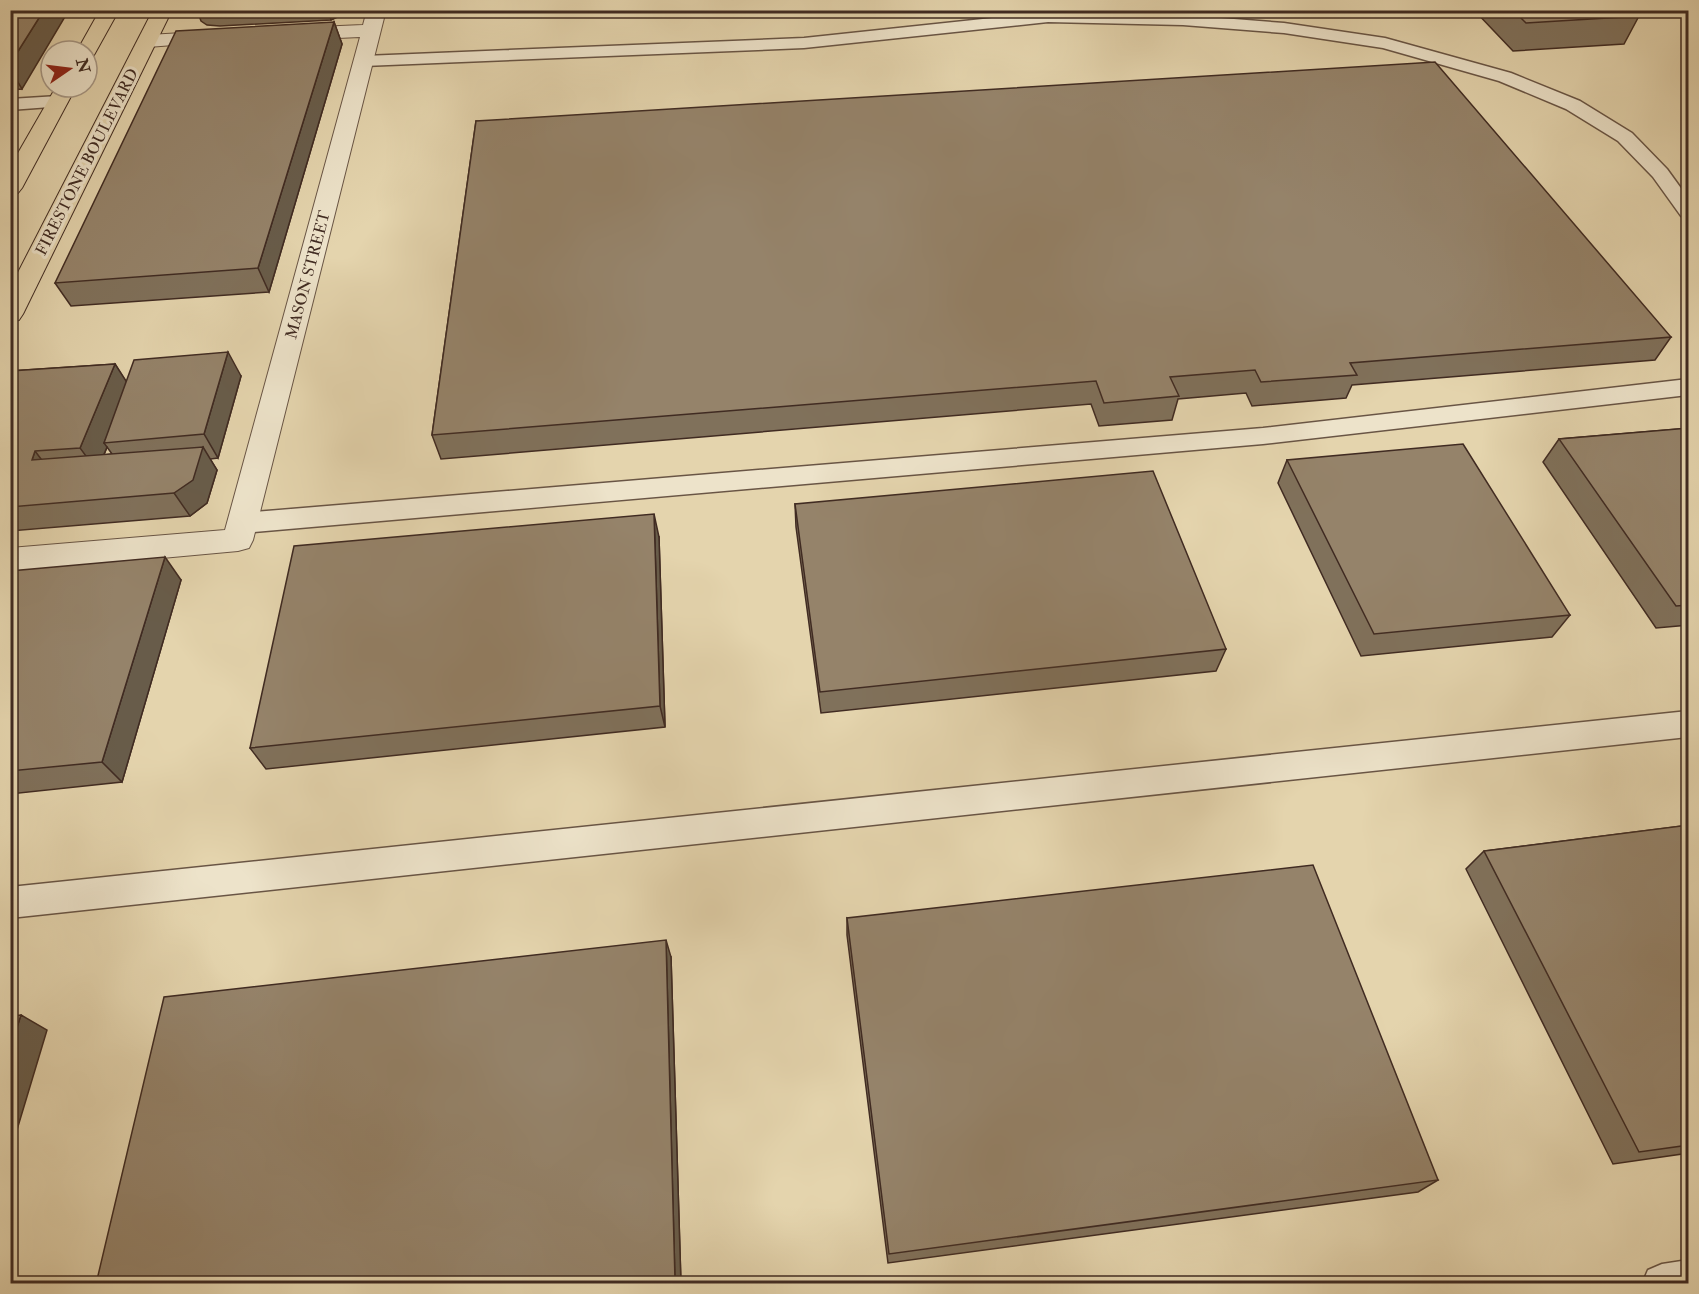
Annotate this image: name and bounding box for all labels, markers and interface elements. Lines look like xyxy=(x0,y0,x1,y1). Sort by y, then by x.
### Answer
north arrow xyxy=(39,39,99,99)
street label: FIRESTONE BOULEVARD xyxy=(31,65,143,259)
street label: MASON STREET xyxy=(281,208,335,341)

